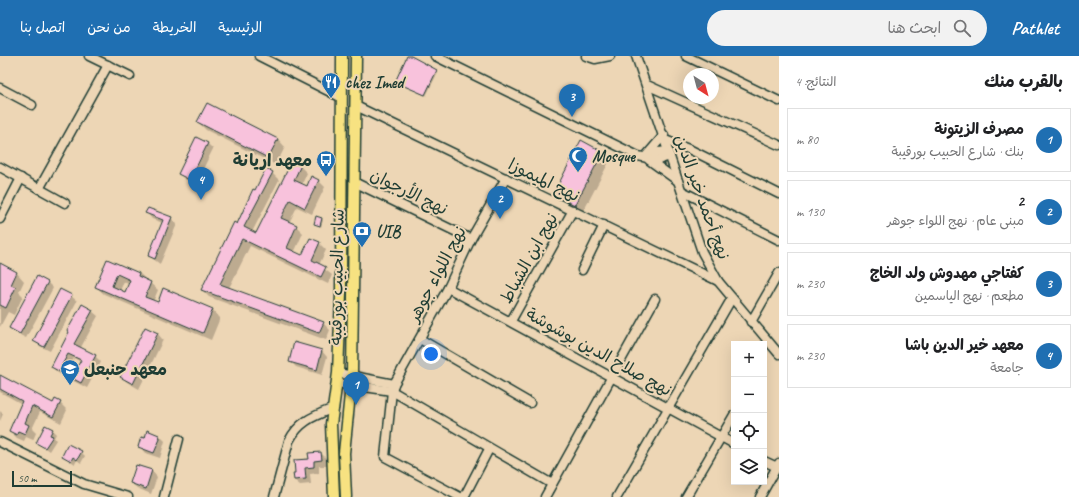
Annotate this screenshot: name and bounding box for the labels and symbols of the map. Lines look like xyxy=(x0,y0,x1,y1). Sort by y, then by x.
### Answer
north arrow xyxy=(683,68,719,104)
restaurant icon: chez Imed xyxy=(320,71,342,99)
place label: chez Imed xyxy=(345,72,407,93)
pin: 3 xyxy=(559,84,585,117)
street label: نهج أحمد خير الدين xyxy=(669,132,734,263)
mosque icon: Mosque xyxy=(567,145,589,173)
place label: Mosque xyxy=(592,146,636,167)
bus stop icon: معهد اريانة xyxy=(315,149,337,177)
place label: معهد اريانة xyxy=(233,150,312,171)
street label: نهج الميموزا xyxy=(504,154,583,207)
street label: نهج الأرجوان xyxy=(366,163,452,221)
pin: 4 xyxy=(188,167,214,200)
pin: 2 xyxy=(487,186,513,219)
street label: شارع الحبيب بورقيبة xyxy=(325,208,350,346)
street label: نهج ابن الشباط xyxy=(496,209,563,307)
bank icon: UIB xyxy=(351,220,373,248)
place label: UIB xyxy=(376,221,402,242)
street label: نهج اللواء جوهر xyxy=(402,223,472,328)
street label: نهج صلاح الدين بوشوشة xyxy=(522,303,676,402)
your location xyxy=(421,344,441,364)
school or university icon: معهد حنبعل xyxy=(59,358,81,386)
place label: معهد حنبعل xyxy=(84,359,167,380)
pin: 1 xyxy=(343,372,369,405)
scale bar xyxy=(12,469,72,488)

